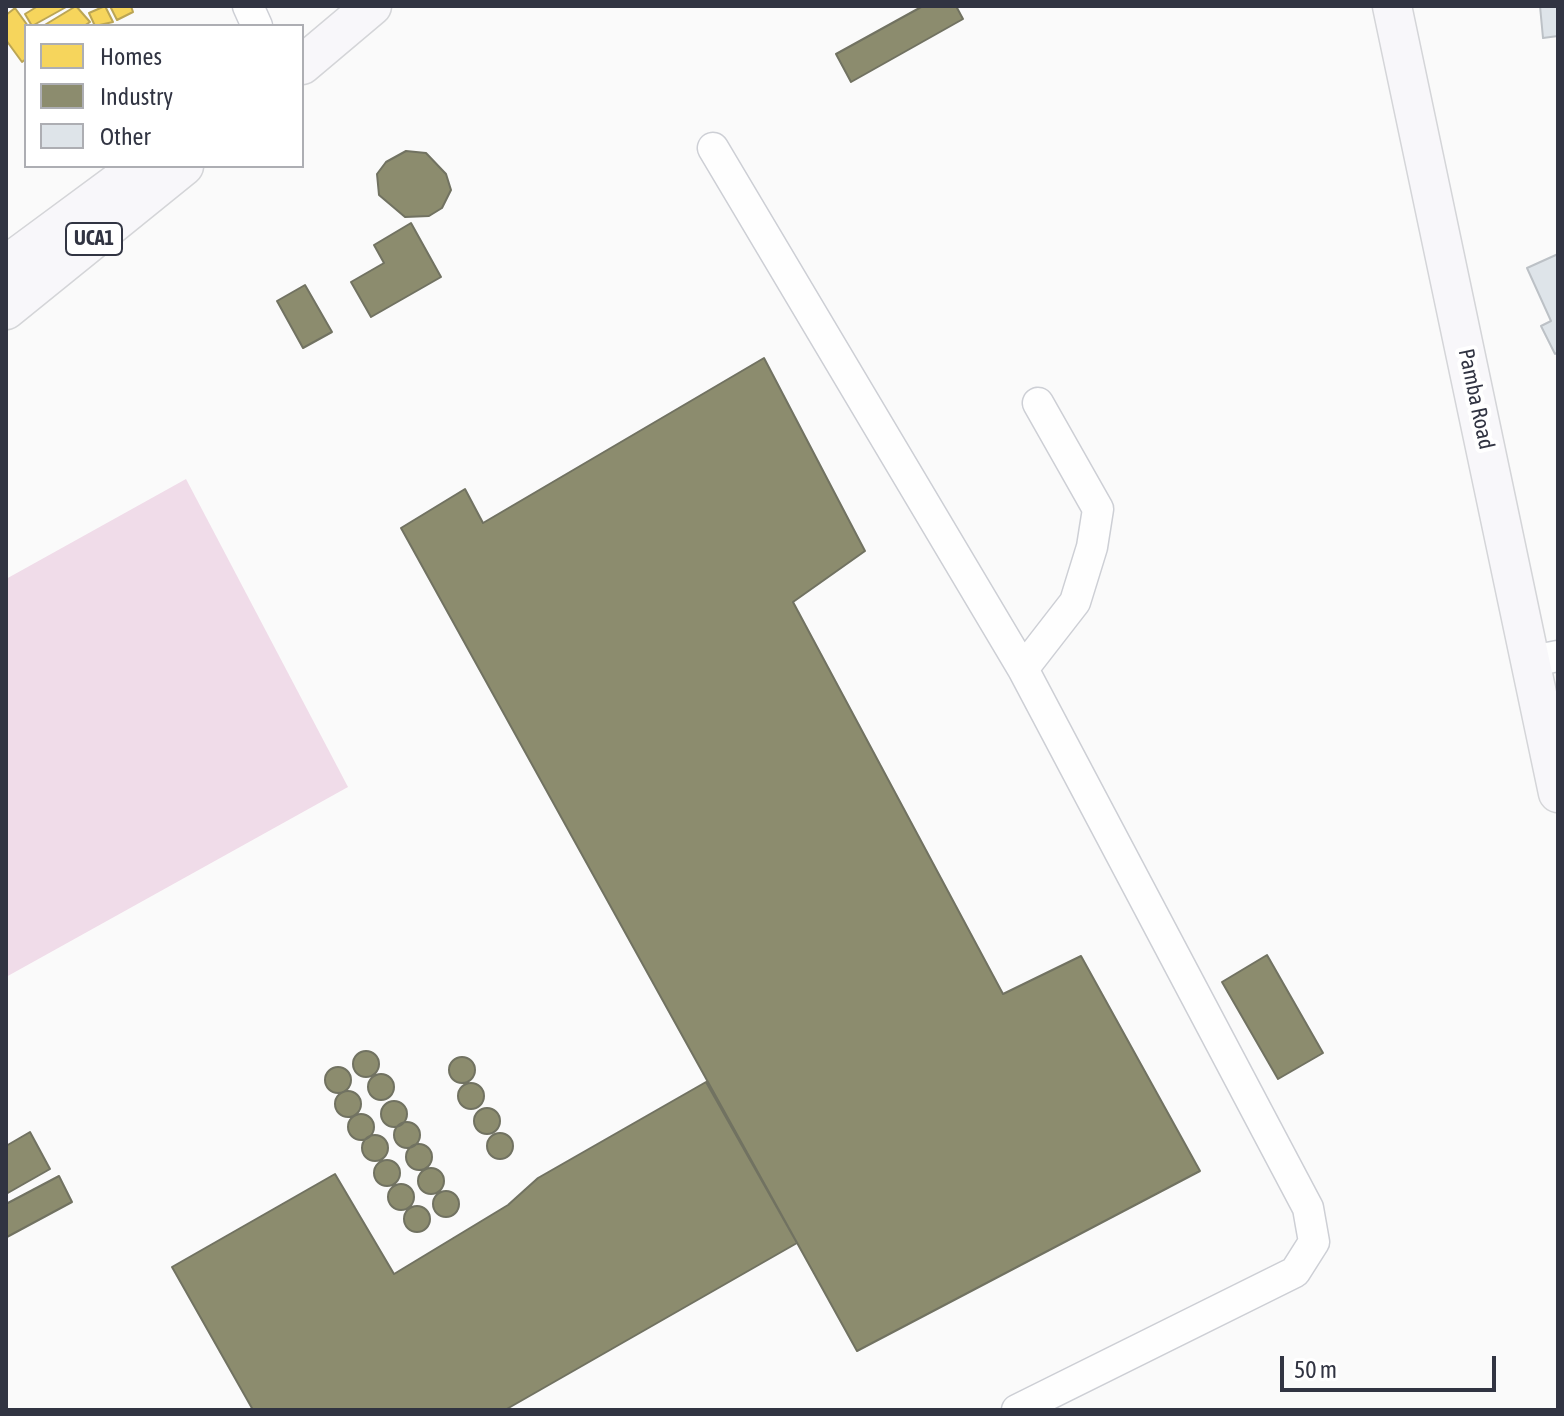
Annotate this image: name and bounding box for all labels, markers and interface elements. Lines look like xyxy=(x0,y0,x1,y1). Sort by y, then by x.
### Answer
legend xyxy=(24,24,304,168)
text: Homes xyxy=(100,43,162,70)
text: Industry xyxy=(100,83,173,110)
text: Other xyxy=(100,123,151,150)
road number: UCA1 xyxy=(66,223,122,255)
street label: Pamba Road xyxy=(1452,346,1500,452)
scale bar xyxy=(1284,1340,1500,1390)
text: 50 m xyxy=(1294,1356,1337,1383)

